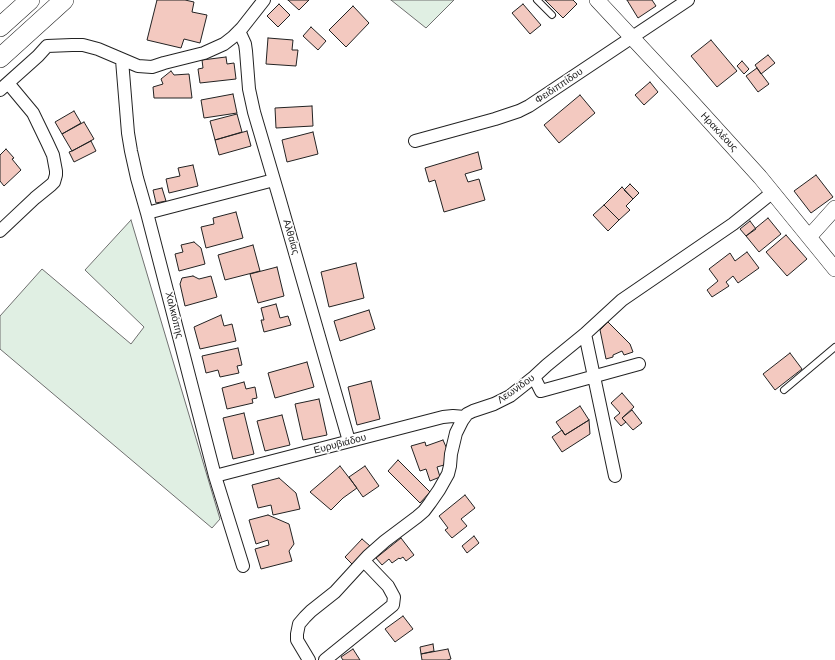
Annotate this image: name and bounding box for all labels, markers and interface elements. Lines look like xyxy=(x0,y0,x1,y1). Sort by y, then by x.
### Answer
street label: Φειδιππίδου xyxy=(533,66,585,106)
street label: Ηρακλέους xyxy=(698,110,740,154)
street label: Αλθαίας xyxy=(280,218,302,256)
street label: Χαλκιόπης xyxy=(162,291,186,339)
street label: Λεωνίδου xyxy=(495,372,537,406)
street label: Ευρυβιάδου xyxy=(313,431,367,457)

